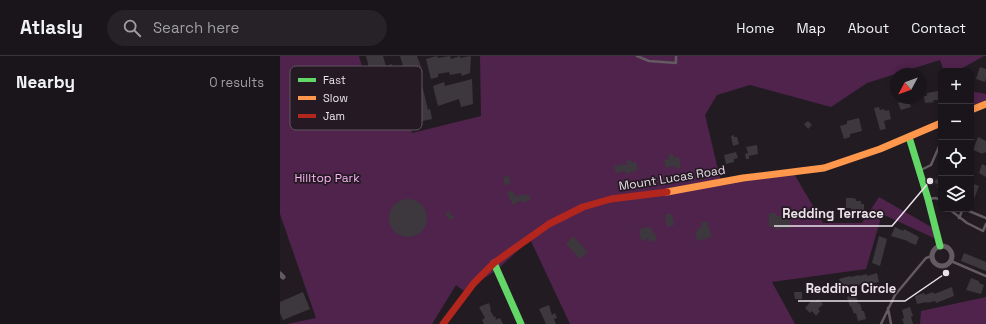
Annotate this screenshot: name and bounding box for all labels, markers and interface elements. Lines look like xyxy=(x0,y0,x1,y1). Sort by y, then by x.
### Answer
search box xyxy=(107,10,387,46)
text: Atlasly xyxy=(20,15,83,40)
icon: search xyxy=(121,17,143,39)
text: Search here xyxy=(153,18,239,37)
text: Home xyxy=(736,19,774,37)
text: Map xyxy=(796,19,826,37)
text: About xyxy=(848,19,889,37)
text: Contact xyxy=(911,19,966,37)
legend xyxy=(290,66,422,130)
north arrow xyxy=(890,68,926,104)
map controls xyxy=(938,68,974,212)
button: + xyxy=(938,68,974,104)
text: Nearby xyxy=(16,71,75,93)
text: Fast xyxy=(323,73,346,87)
text: 0 results xyxy=(209,74,264,91)
text: Slow xyxy=(323,91,348,105)
button: − xyxy=(938,104,974,140)
text: Jam xyxy=(323,109,345,123)
button: locate xyxy=(938,140,974,176)
street label: Mount Lucas Road xyxy=(618,162,726,194)
park label: Hilltop Park xyxy=(294,170,360,186)
button: layers xyxy=(938,176,974,212)
callout: Redding Terrace xyxy=(774,201,892,226)
text: Redding Terrace xyxy=(782,205,884,222)
callout: Redding Circle xyxy=(798,276,905,301)
text: Redding Circle xyxy=(806,280,896,297)

